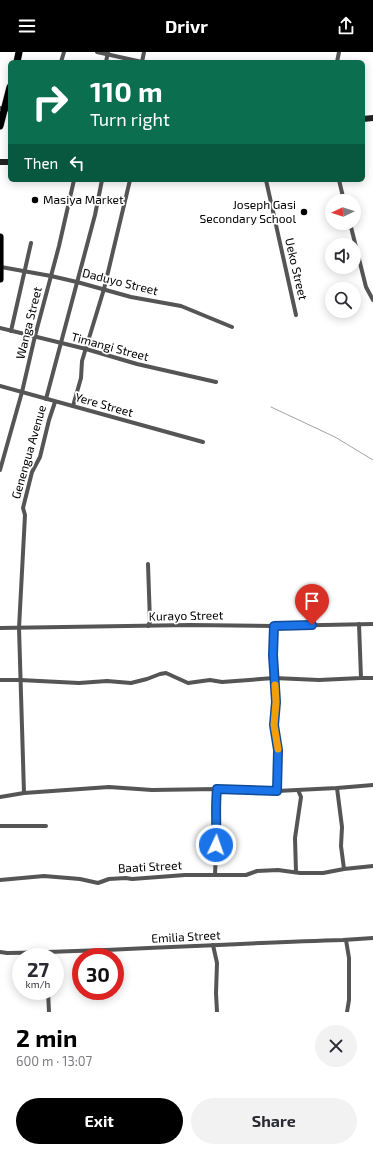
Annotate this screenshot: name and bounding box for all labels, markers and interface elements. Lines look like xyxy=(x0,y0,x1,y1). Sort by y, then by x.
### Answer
icon: menu xyxy=(16,15,38,37)
text: Drivr xyxy=(165,15,208,37)
icon: share xyxy=(335,15,357,37)
text: 110 m xyxy=(90,74,163,108)
icon: right xyxy=(24,76,76,128)
text: Turn right xyxy=(90,108,170,130)
icon: left xyxy=(66,152,88,174)
text: Then xyxy=(24,154,58,172)
place label: Masiya Market xyxy=(43,192,124,206)
north arrow xyxy=(325,194,361,230)
map controls xyxy=(325,194,361,318)
marker: Masiya Market xyxy=(30,195,40,205)
place label: Joseph Gasi Secondary School xyxy=(199,197,296,225)
marker: Joseph Gasi Secondary School xyxy=(299,207,309,217)
street label: Ueko Street xyxy=(283,236,311,302)
button: sound xyxy=(325,238,361,274)
street label: Daduyo Street xyxy=(81,265,160,297)
button: search xyxy=(325,282,361,318)
street label: Wanga Street xyxy=(12,285,44,360)
street label: Timangi Street xyxy=(70,329,151,363)
street label: Yere Street xyxy=(74,389,135,419)
street label: Genengua Avenue xyxy=(8,403,48,500)
pin xyxy=(295,584,329,625)
icon: arrive xyxy=(301,590,323,612)
street label: Kurayo Street xyxy=(149,607,224,623)
position arrow xyxy=(195,824,237,866)
street label: Baati Street xyxy=(118,857,183,875)
street label: Emilia Street xyxy=(151,927,221,945)
speed limit sign: 30 xyxy=(72,948,124,1000)
text: 27 xyxy=(27,957,49,981)
text: km/h xyxy=(26,978,50,990)
text: 2 min xyxy=(16,1023,77,1052)
button: close xyxy=(315,1025,357,1067)
text: 600 m · 13:07 xyxy=(16,1053,92,1069)
button: Exit xyxy=(16,1098,183,1144)
button: Share xyxy=(191,1098,357,1144)

